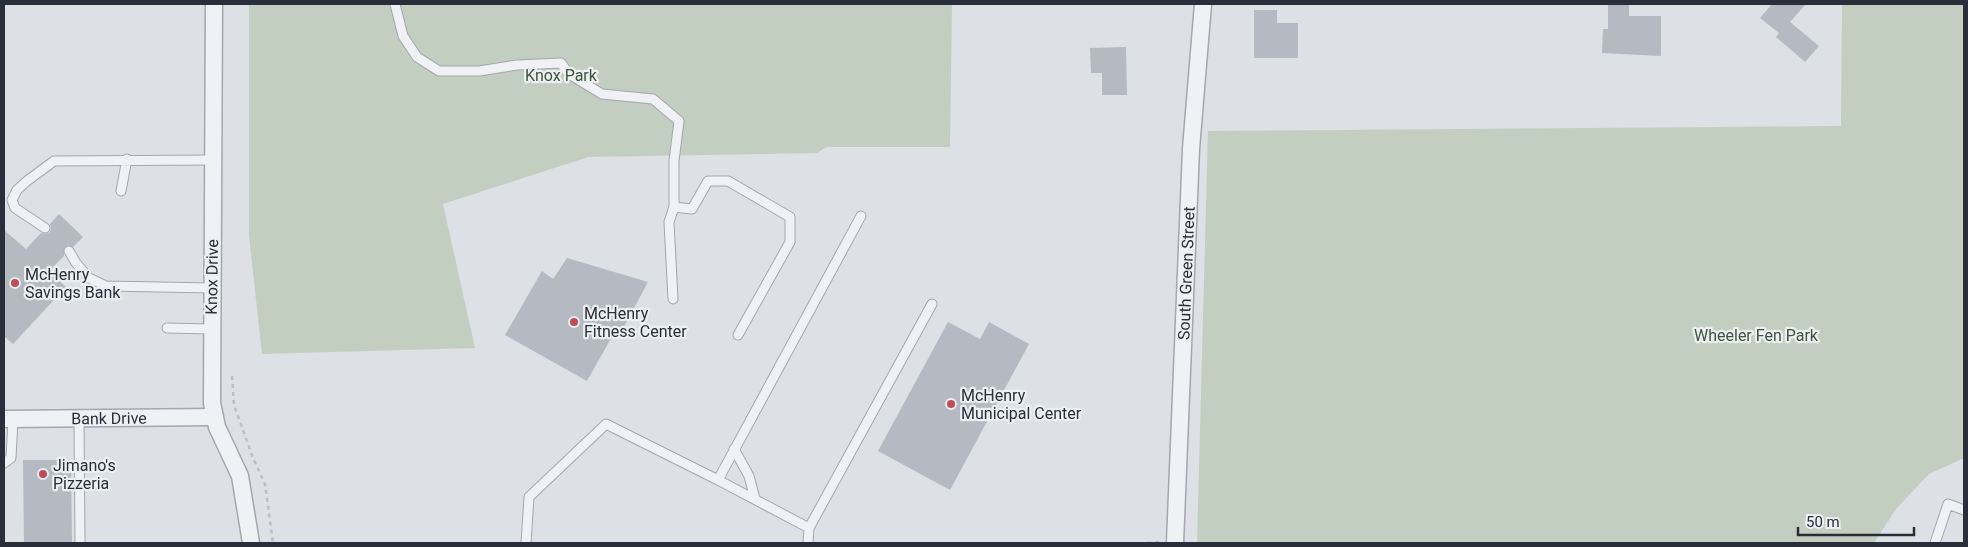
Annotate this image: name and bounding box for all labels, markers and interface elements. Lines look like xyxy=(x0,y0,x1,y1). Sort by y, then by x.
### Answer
park label: Knox Park xyxy=(525,66,598,85)
street label: South Green Street xyxy=(1174,206,1198,340)
street label: Knox Drive xyxy=(202,239,222,315)
place label: McHenry Savings Bank xyxy=(25,265,121,302)
marker: McHenry Savings Bank xyxy=(9,277,21,289)
place label: McHenry Fitness Center xyxy=(584,304,687,341)
marker: McHenry Fitness Center xyxy=(568,316,580,328)
park label: Wheeler Fen Park xyxy=(1694,326,1819,345)
place label: McHenry Municipal Center xyxy=(961,386,1082,423)
marker: McHenry Municipal Center xyxy=(945,398,957,410)
street label: Bank Drive xyxy=(71,408,147,428)
place label: Jimano's Pizzeria xyxy=(53,456,116,493)
marker: Jimano's Pizzeria xyxy=(37,468,49,480)
scale bar xyxy=(1798,504,1914,536)
text: 50 m xyxy=(1806,513,1840,531)

